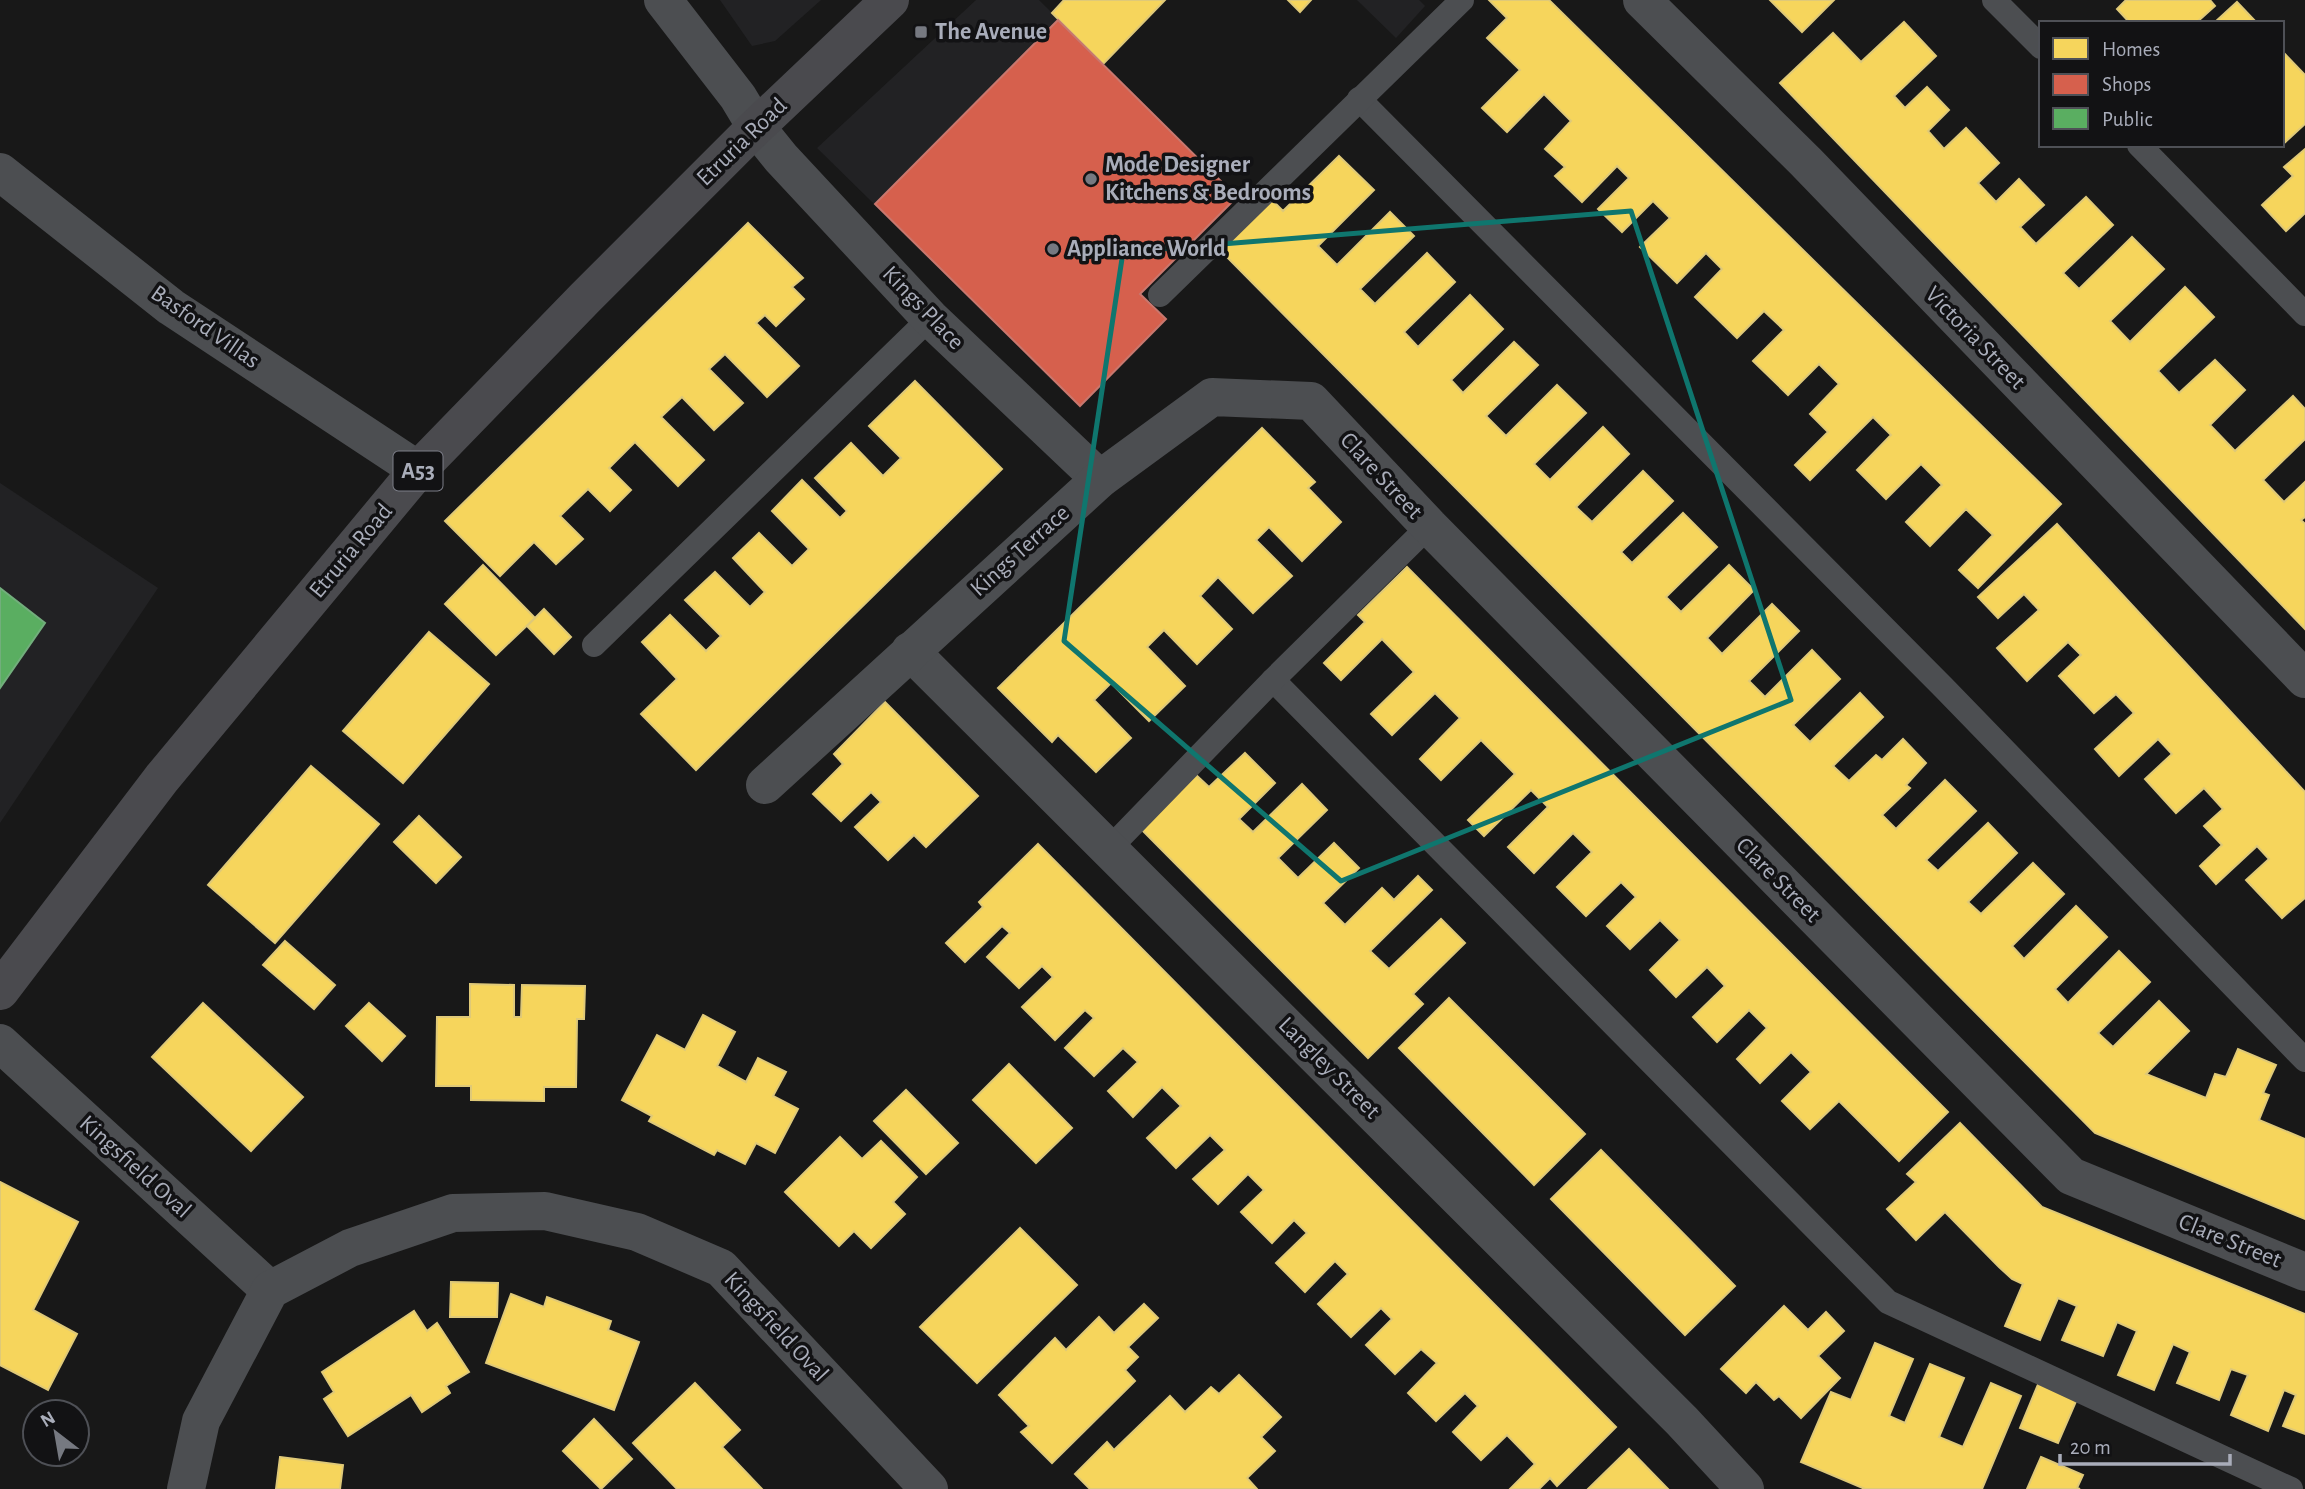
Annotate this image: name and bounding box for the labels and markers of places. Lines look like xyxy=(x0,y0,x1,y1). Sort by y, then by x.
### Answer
place label: The Avenue xyxy=(935,20,1047,44)
marker: The Avenue xyxy=(913,24,929,40)
place label: Mode Designer Kitchens & Bedrooms xyxy=(1105,153,1311,205)
marker: Mode Designer Kitchens & Bedrooms xyxy=(1083,171,1099,187)
place label: Appliance World xyxy=(1067,237,1226,261)
marker: Appliance World xyxy=(1045,241,1061,257)

